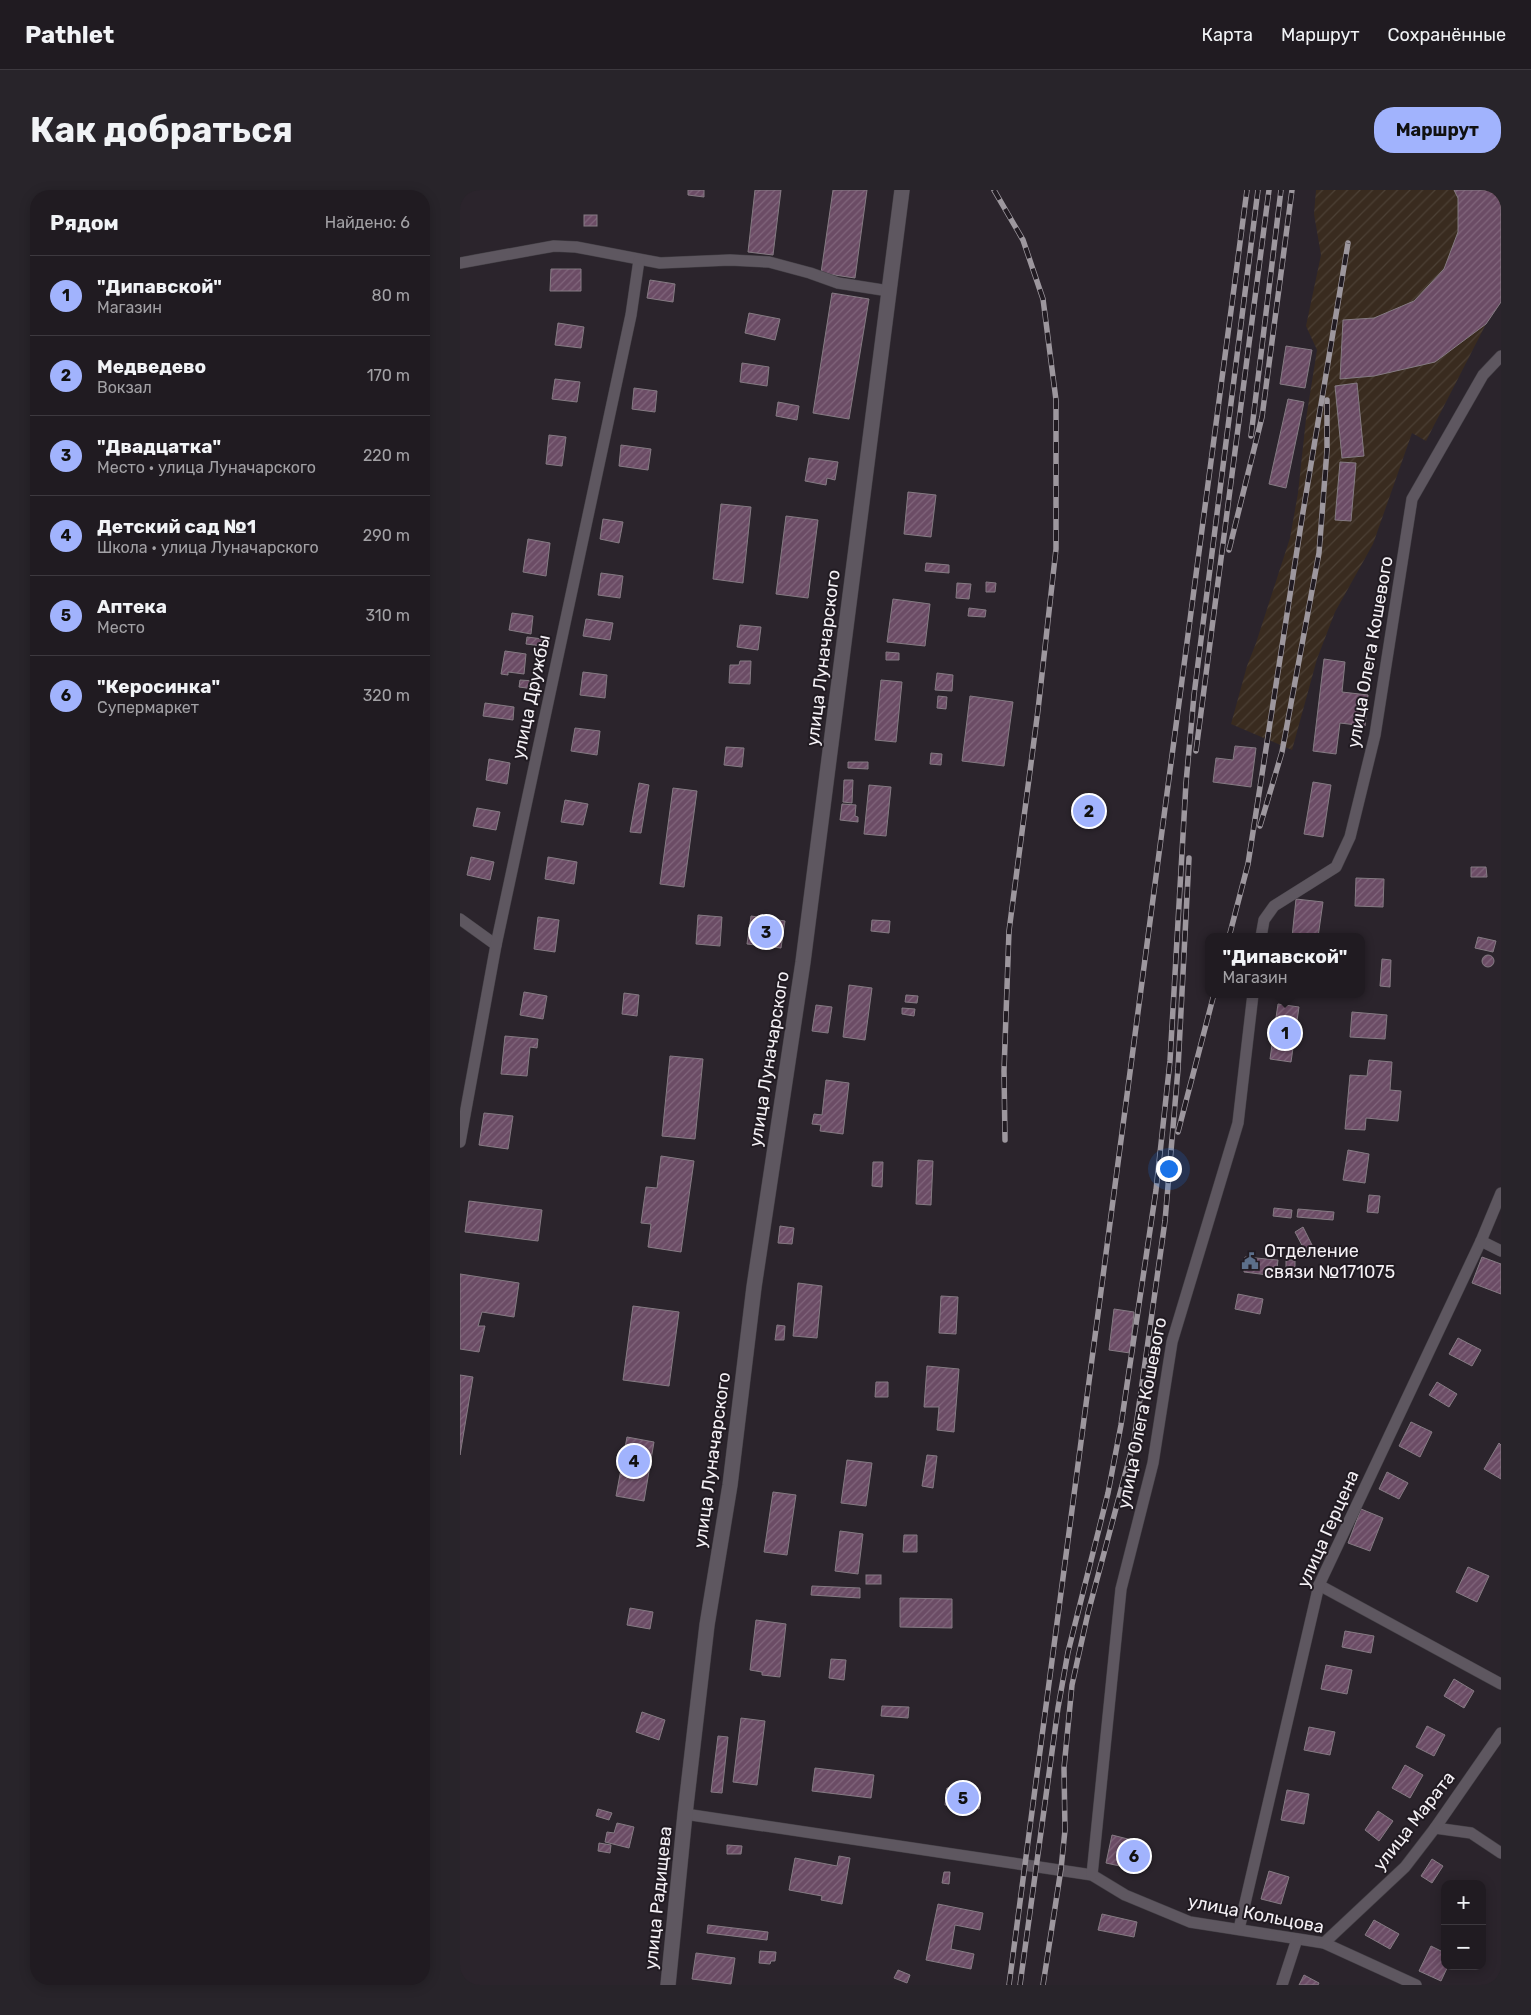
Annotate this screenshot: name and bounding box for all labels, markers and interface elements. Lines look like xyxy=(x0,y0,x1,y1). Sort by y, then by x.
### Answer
text: Pathlet xyxy=(25,21,114,49)
text: Карта xyxy=(1202,24,1253,46)
text: Маршрут xyxy=(1281,24,1360,46)
text: Сохранённые xyxy=(1388,24,1506,46)
button: Маршрут xyxy=(1374,107,1501,153)
text: Как добраться xyxy=(30,109,293,151)
text: Рядом xyxy=(50,210,119,235)
text: Найдено: 6 xyxy=(325,213,410,232)
text: "Дипавской" xyxy=(97,275,222,298)
text: 1 xyxy=(62,286,70,305)
text: 80 m xyxy=(372,286,410,305)
text: Магазин xyxy=(97,298,162,317)
text: Медведево xyxy=(97,355,206,378)
text: 2 xyxy=(61,366,71,385)
text: 170 m xyxy=(367,366,410,385)
text: Вокзал xyxy=(97,378,152,397)
text: "Двадцатка" xyxy=(97,435,221,458)
text: 3 xyxy=(61,446,71,465)
text: 220 m xyxy=(363,446,410,465)
text: Место · улица Луначарского xyxy=(97,458,316,477)
text: Детский сад №1 xyxy=(97,515,256,538)
text: 4 xyxy=(61,526,71,545)
text: 290 m xyxy=(363,526,410,545)
text: Школа · улица Луначарского xyxy=(97,538,319,557)
street label: улица Олега Кошевого xyxy=(1342,554,1398,750)
street label: улица Луначарского xyxy=(801,569,845,747)
text: Аптека xyxy=(97,595,167,618)
text: 5 xyxy=(61,606,71,625)
text: 310 m xyxy=(366,606,410,625)
text: Место xyxy=(97,618,145,637)
street label: улица Дружбы xyxy=(507,633,555,761)
text: "Керосинка" xyxy=(97,675,220,698)
text: 6 xyxy=(61,686,71,705)
text: 320 m xyxy=(363,686,410,705)
text: Супермаркет xyxy=(97,698,199,717)
pin: 2 xyxy=(1073,792,1105,830)
pin: 3 xyxy=(750,913,782,951)
popup xyxy=(1205,933,1365,998)
text: "Дипавской" xyxy=(1223,945,1347,968)
text: Магазин xyxy=(1223,968,1288,987)
street label: улица Луначарского xyxy=(744,970,794,1148)
pin: 1 xyxy=(1269,1014,1301,1052)
your location xyxy=(1156,1156,1182,1182)
place label: Отделение связи №171075 xyxy=(1264,1240,1395,1283)
public building icon: Отделение связи №171075 xyxy=(1240,1251,1260,1271)
street label: улица Олега Кошевого xyxy=(1113,1315,1171,1511)
street label: улица Луначарского xyxy=(689,1371,735,1549)
pin: 4 xyxy=(618,1442,650,1480)
street label: улица Герцена xyxy=(1292,1467,1364,1591)
street label: улица Марата xyxy=(1368,1767,1460,1875)
pin: 5 xyxy=(947,1779,979,1817)
street label: улица Радищева xyxy=(640,1825,676,1971)
pin: 6 xyxy=(1118,1837,1150,1875)
map controls xyxy=(1441,1880,1486,1970)
button: + xyxy=(1441,1880,1486,1925)
street label: улица Кольцова xyxy=(1186,1890,1326,1938)
button: − xyxy=(1441,1925,1486,1970)

